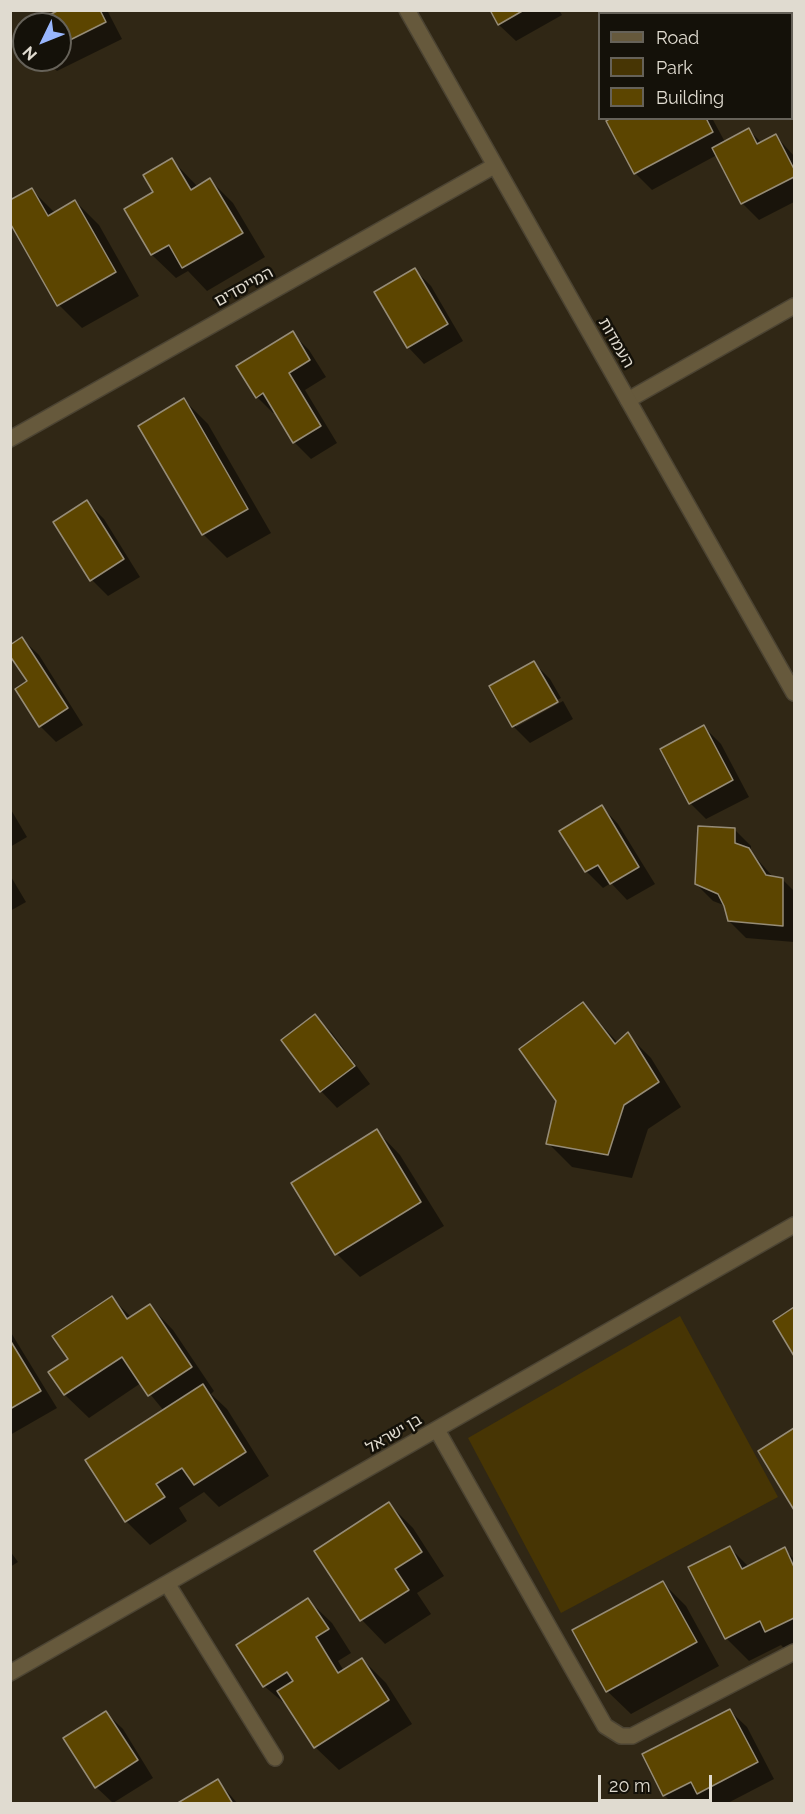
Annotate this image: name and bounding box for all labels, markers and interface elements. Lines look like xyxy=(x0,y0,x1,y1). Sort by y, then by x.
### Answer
north arrow xyxy=(12,12,72,72)
legend xyxy=(598,12,793,120)
text: Road xyxy=(656,27,699,48)
text: N xyxy=(19,42,41,64)
text: Park xyxy=(656,57,693,78)
text: Building xyxy=(656,87,724,108)
street label: המייסדים xyxy=(211,263,277,311)
street label: העמדות xyxy=(594,315,638,371)
street label: בן ישראל xyxy=(363,1410,425,1458)
scale bar xyxy=(601,1763,715,1801)
text: 20 m xyxy=(609,1775,651,1796)

